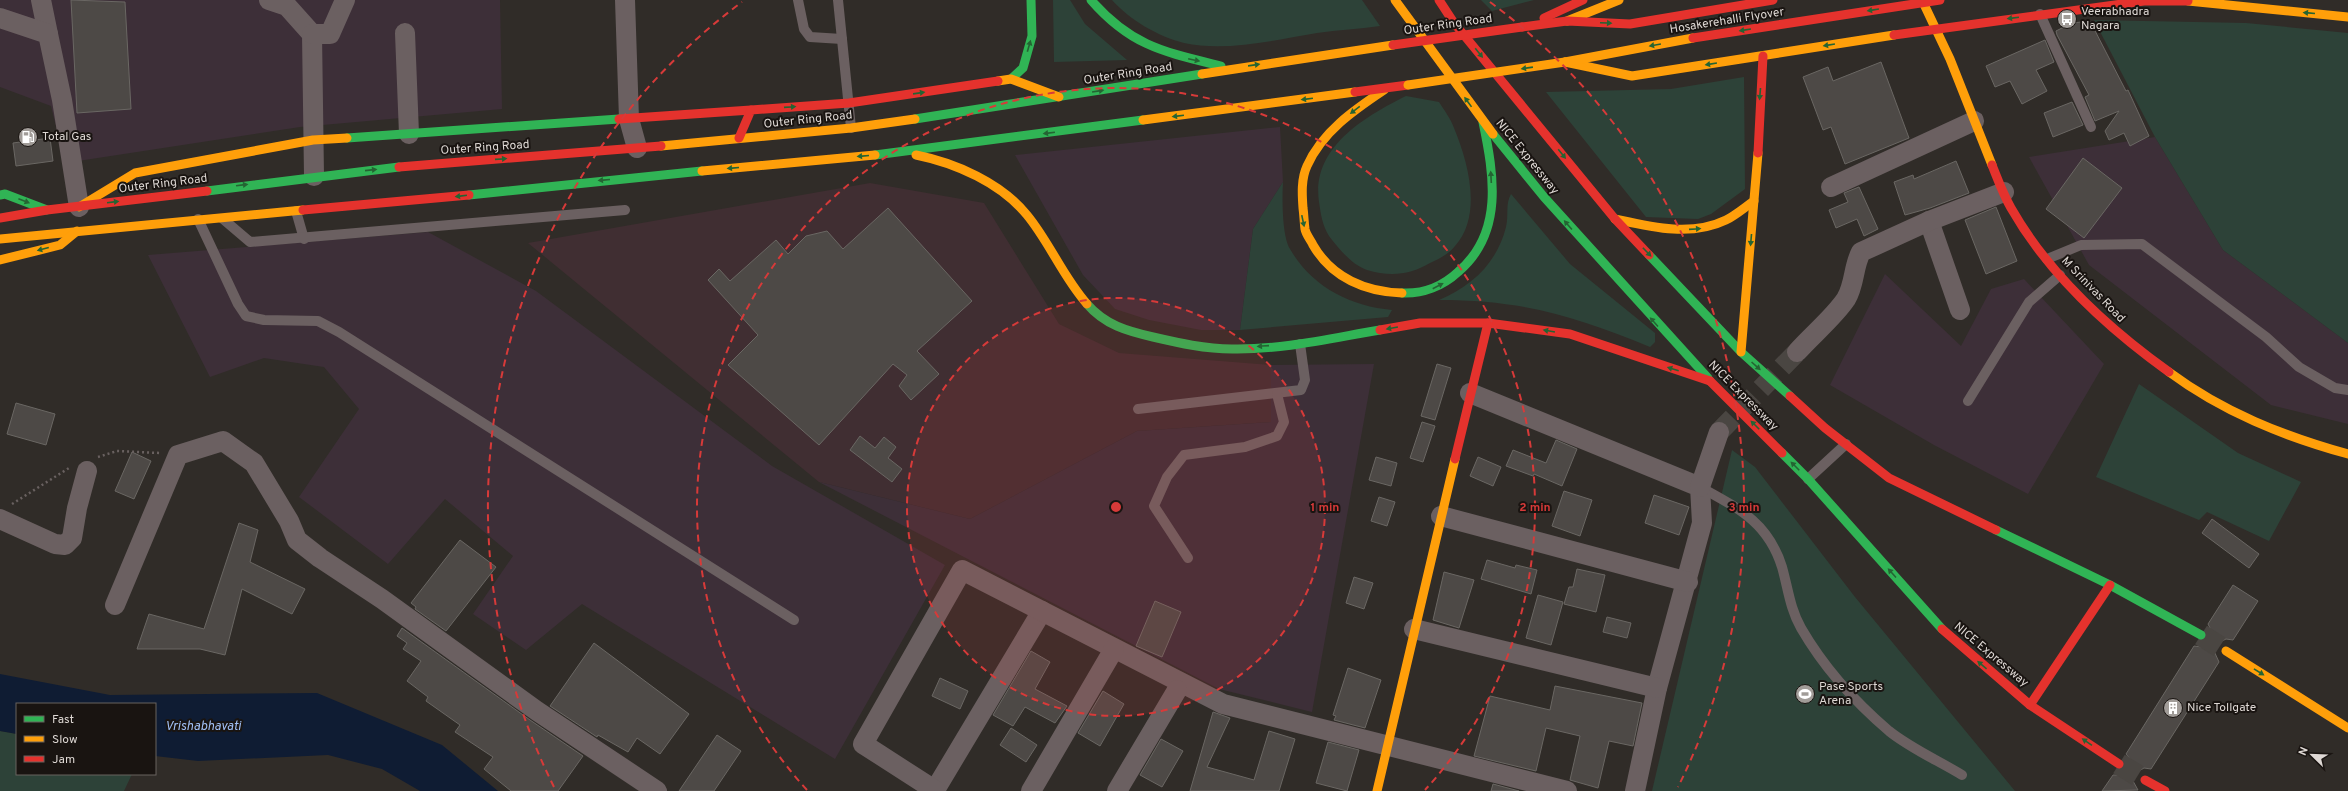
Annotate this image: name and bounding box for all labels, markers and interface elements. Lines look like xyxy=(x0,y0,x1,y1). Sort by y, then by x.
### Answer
street label: Hosakerehalli Flyover xyxy=(1669,4,1786,38)
place label: Veerabhadra Nagara xyxy=(2081,4,2149,34)
one-way arrow xyxy=(1867,7,1879,13)
bus stop icon: Veerabhadra Nagara xyxy=(2056,8,2078,30)
one-way arrow xyxy=(2303,10,2315,17)
street label: Outer Ring Road xyxy=(1403,11,1493,39)
one-way arrow xyxy=(2007,15,2019,21)
one-way arrow xyxy=(1600,20,1613,26)
one-way arrow xyxy=(1739,27,1751,33)
one-way arrow xyxy=(1026,40,1032,52)
one-way arrow xyxy=(1649,42,1661,48)
one-way arrow xyxy=(1823,42,1835,48)
one-way arrow xyxy=(1475,48,1484,59)
one-way arrow xyxy=(1188,57,1200,63)
street label: Outer Ring Road xyxy=(1083,59,1173,89)
one-way arrow xyxy=(1705,61,1717,67)
one-way arrow xyxy=(1248,62,1260,68)
one-way arrow xyxy=(1521,65,1533,71)
one-way arrow xyxy=(1092,87,1104,93)
one-way arrow xyxy=(1757,88,1763,100)
one-way arrow xyxy=(913,90,925,96)
one-way arrow xyxy=(1301,95,1313,102)
one-way arrow xyxy=(1465,97,1473,107)
one-way arrow xyxy=(784,104,796,111)
one-way arrow xyxy=(1350,106,1361,115)
street label: Outer Ring Road xyxy=(763,107,853,133)
one-way arrow xyxy=(1172,112,1184,119)
street label: NICE Expressway xyxy=(1492,116,1562,198)
fuel station icon: Total Gas xyxy=(17,126,39,148)
place label: Total Gas xyxy=(42,129,91,145)
one-way arrow xyxy=(1043,129,1055,136)
street label: Outer Ring Road xyxy=(440,137,530,159)
one-way arrow xyxy=(1557,148,1566,159)
one-way arrow xyxy=(857,152,869,159)
one-way arrow xyxy=(495,156,507,163)
one-way arrow xyxy=(727,165,739,171)
one-way arrow xyxy=(365,167,377,173)
street label: Outer Ring Road xyxy=(118,171,208,197)
one-way arrow xyxy=(1488,171,1495,183)
one-way arrow xyxy=(598,177,610,184)
one-way arrow xyxy=(236,182,248,189)
one-way arrow xyxy=(455,193,467,200)
one-way arrow xyxy=(18,199,30,205)
one-way arrow xyxy=(107,199,119,205)
one-way arrow xyxy=(1300,214,1306,227)
one-way arrow xyxy=(1563,220,1572,230)
one-way arrow xyxy=(1689,225,1701,232)
one-way arrow xyxy=(1748,234,1754,246)
one-way arrow xyxy=(37,246,49,252)
one-way arrow xyxy=(1642,247,1652,257)
street label: M Srinivas Road xyxy=(2058,254,2128,326)
one-way arrow xyxy=(1432,283,1444,289)
one-way arrow xyxy=(1650,317,1659,327)
one-way arrow xyxy=(1385,325,1398,331)
one-way arrow xyxy=(1543,327,1555,333)
one-way arrow xyxy=(1257,343,1269,350)
street label: NICE Expressway xyxy=(1705,358,1781,434)
one-way arrow xyxy=(1751,361,1761,370)
one-way arrow xyxy=(1666,366,1678,372)
one-way arrow xyxy=(1750,421,1760,430)
one-way arrow xyxy=(1790,461,1800,471)
centre of rings xyxy=(1109,500,1123,514)
text: 1 min xyxy=(1311,500,1339,516)
text: 2 min xyxy=(1519,500,1551,516)
text: 3 min xyxy=(1728,500,1760,516)
one-way arrow xyxy=(1887,567,1896,578)
street label: NICE Expressway xyxy=(1950,619,2032,691)
one-way arrow xyxy=(1977,661,1988,670)
one-way arrow xyxy=(2253,668,2265,675)
place label: Pase Sports Arena xyxy=(1819,679,1883,709)
sports icon: Pase Sports Arena xyxy=(1794,683,1816,705)
building icon: Nice Tollgate xyxy=(2162,697,2184,719)
place label: Nice Tollgate xyxy=(2187,700,2256,716)
legend xyxy=(16,703,156,775)
text: Fast xyxy=(52,712,74,728)
water label: Vrishabhavati xyxy=(165,719,242,735)
text: Slow xyxy=(52,732,78,748)
north arrow xyxy=(2292,735,2332,775)
one-way arrow xyxy=(2081,739,2093,746)
text: N xyxy=(2296,745,2312,758)
text: Jam xyxy=(52,752,75,768)

